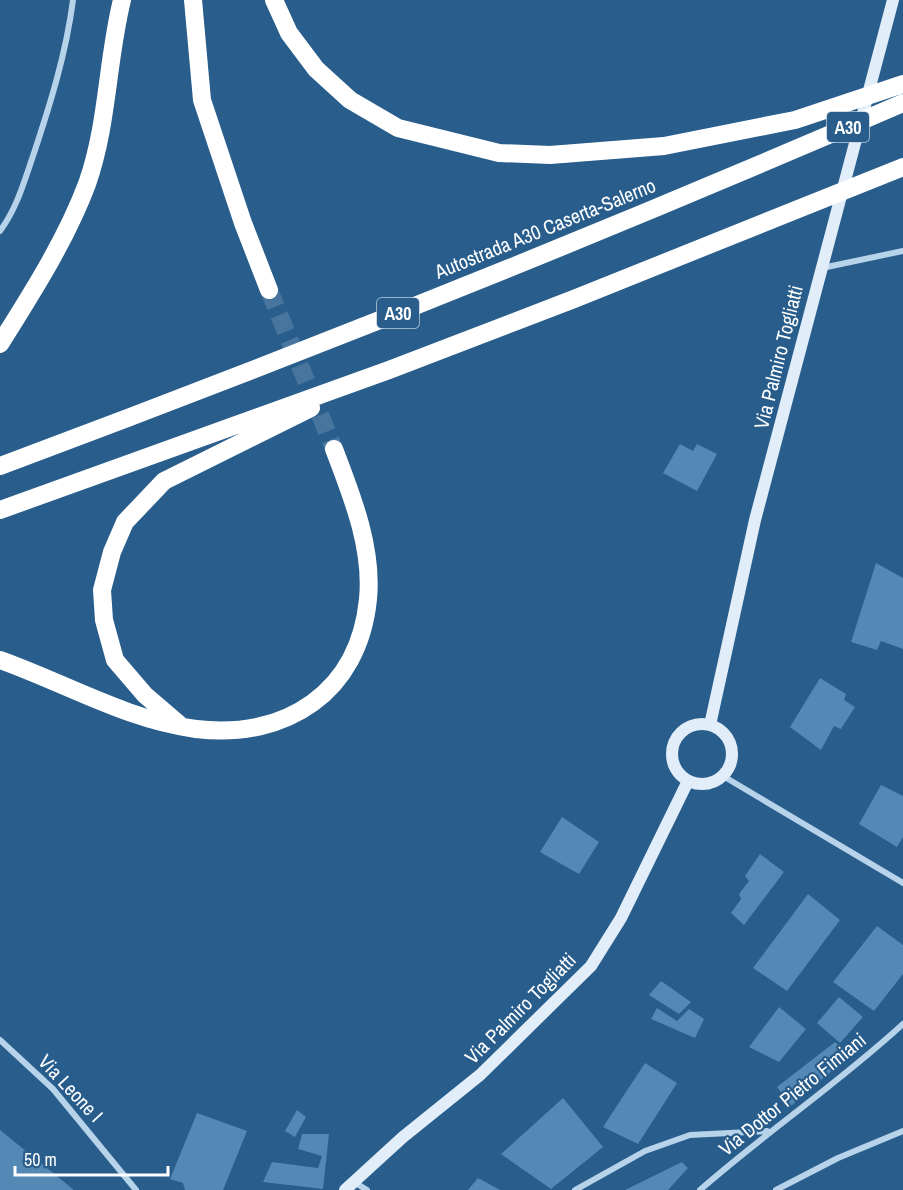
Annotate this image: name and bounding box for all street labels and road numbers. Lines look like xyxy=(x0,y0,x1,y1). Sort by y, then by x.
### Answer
road number: A30 xyxy=(827,112,869,142)
street label: Autostrada A30 Caserta-Salerno xyxy=(430,171,660,285)
street label: Via Palmiro Togliatti xyxy=(747,282,809,432)
road number: A30 xyxy=(377,298,419,328)
street label: Via Palmiro Togliatti xyxy=(458,946,582,1070)
street label: Via Dottor Pietro Fimiani xyxy=(713,1026,871,1162)
street label: Via Leone I xyxy=(33,1048,109,1128)

